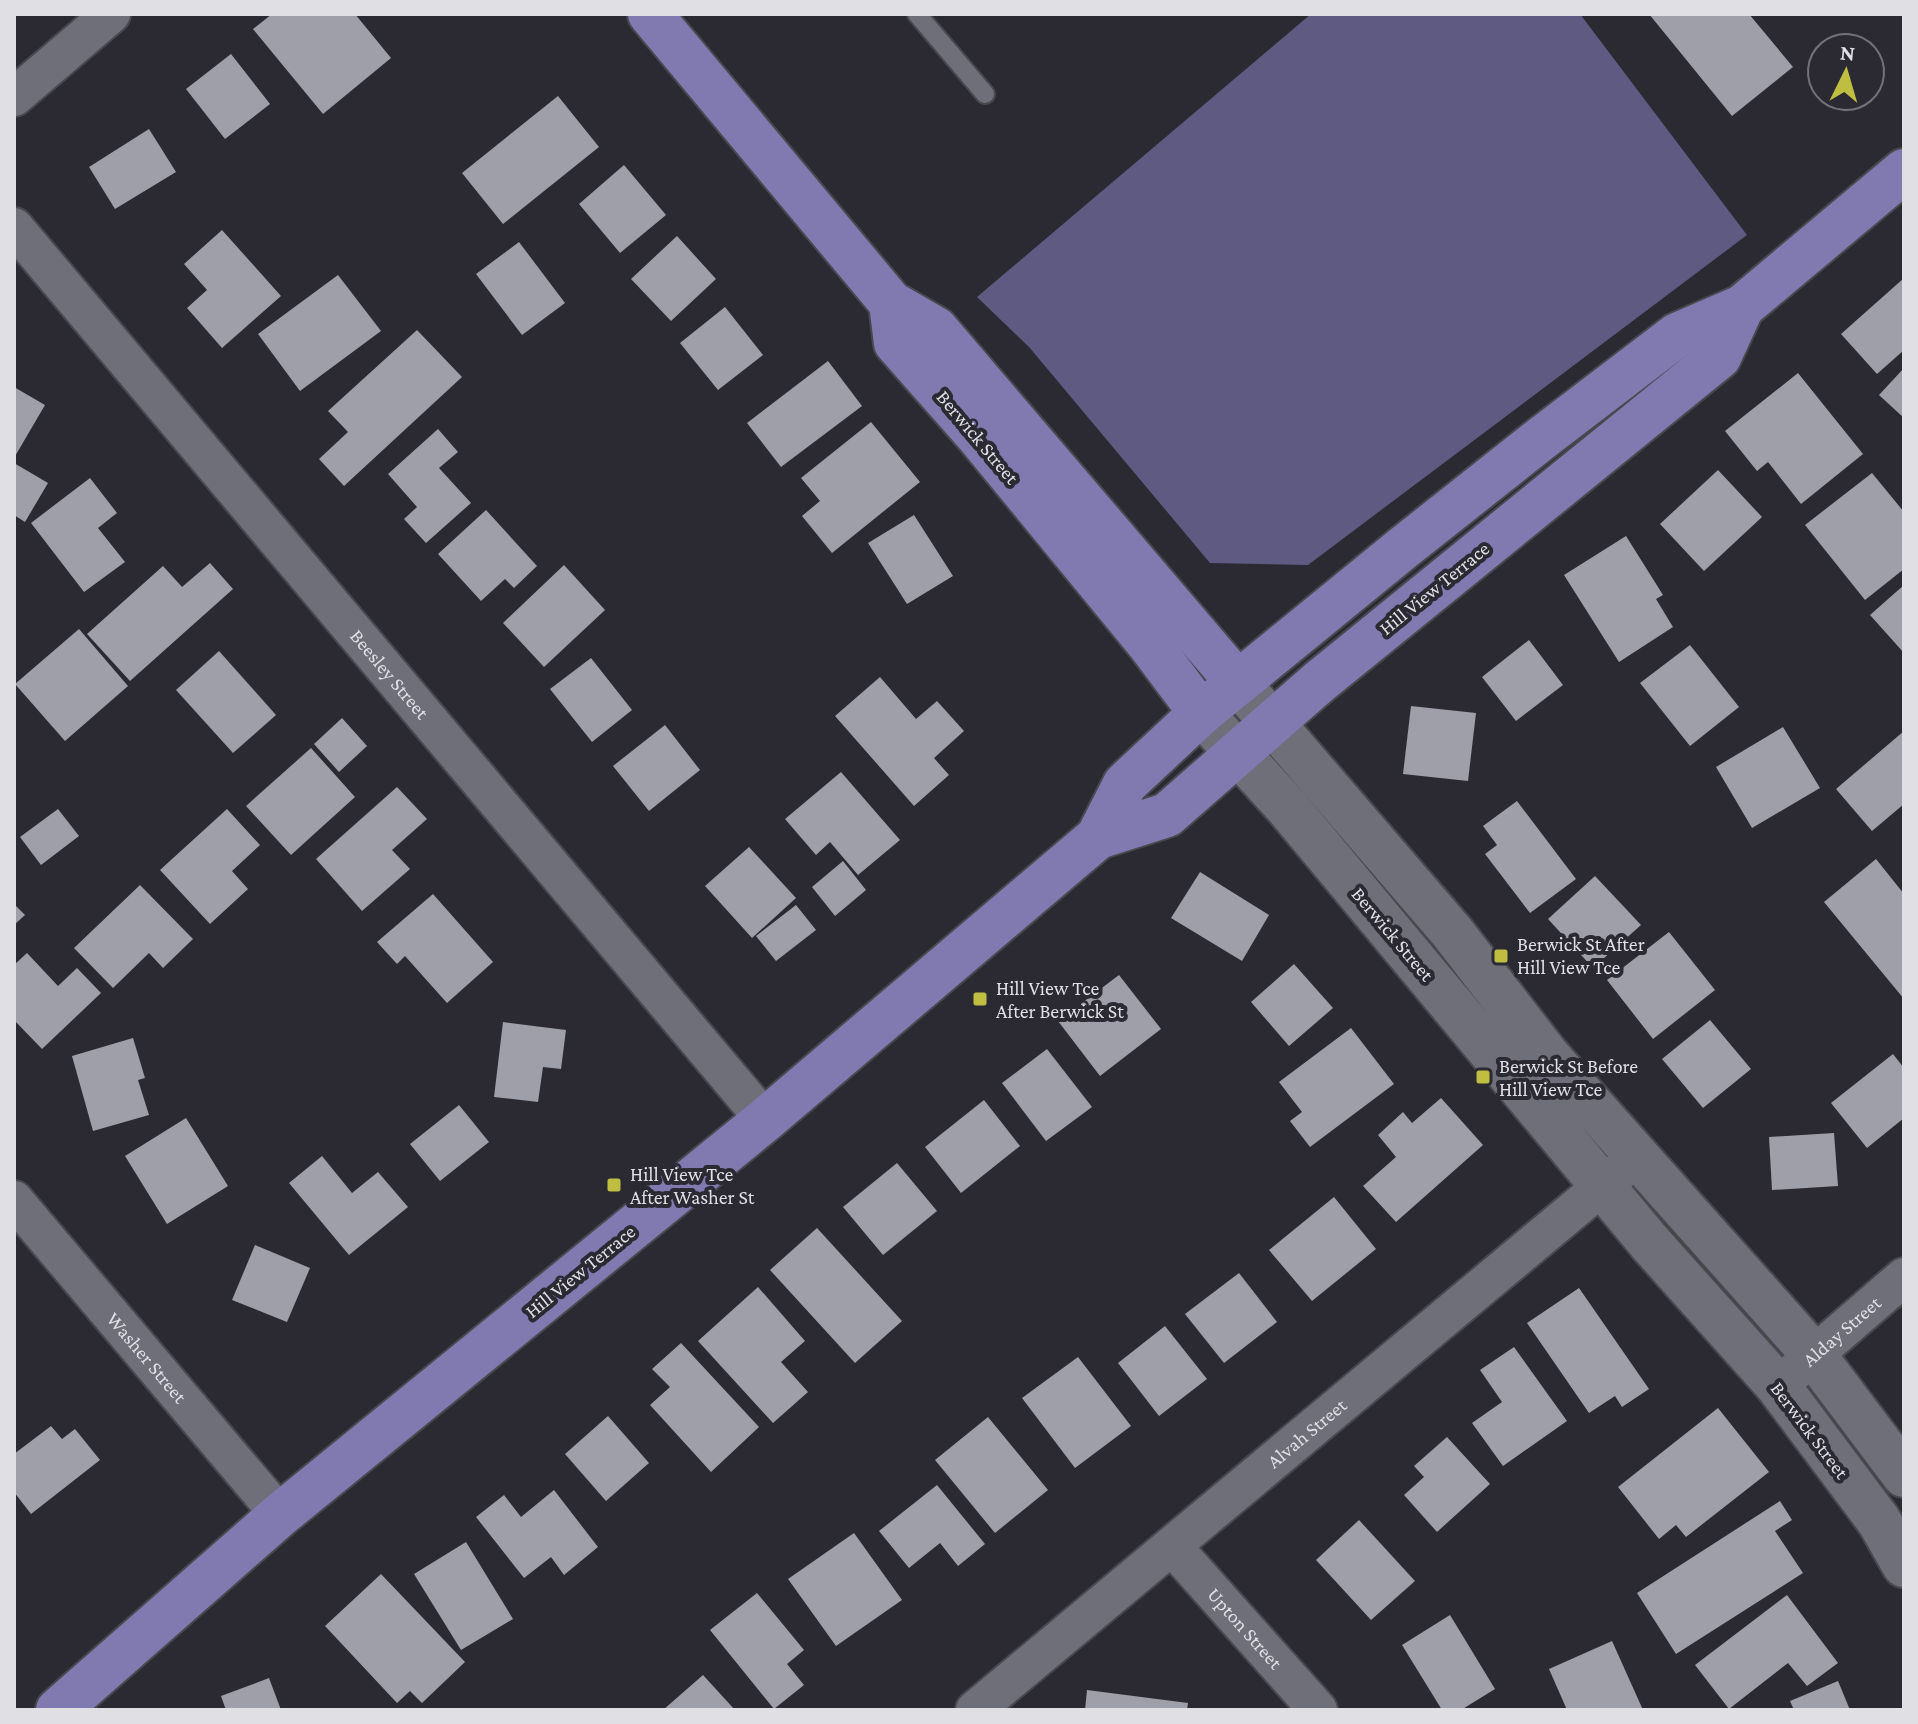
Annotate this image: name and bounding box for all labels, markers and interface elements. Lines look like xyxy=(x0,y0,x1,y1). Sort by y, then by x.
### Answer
north arrow xyxy=(1806,32,1886,112)
text: N xyxy=(1839,39,1856,66)
street label: Berwick Street xyxy=(933,386,1024,488)
street label: Hill View Terrace xyxy=(1375,537,1494,639)
street label: Beesley Street xyxy=(346,625,434,724)
street label: Berwick Street xyxy=(1348,883,1439,985)
place label: Berwick St After Hill View Tce xyxy=(1517,933,1645,978)
marker: Berwick St After Hill View Tce xyxy=(1492,947,1510,965)
place label: Hill View Tce After Berwick St xyxy=(996,977,1124,1022)
marker: Hill View Tce After Berwick St xyxy=(971,990,989,1008)
place label: Berwick St Before Hill View Tce xyxy=(1499,1055,1638,1100)
marker: Berwick St Before Hill View Tce xyxy=(1474,1068,1492,1086)
place label: Hill View Tce After Washer St xyxy=(630,1163,755,1208)
marker: Hill View Tce After Washer St xyxy=(605,1176,623,1194)
street label: Hill View Terrace xyxy=(521,1220,640,1322)
street label: Alday Street xyxy=(1798,1291,1885,1371)
street label: Washer Street xyxy=(102,1308,192,1408)
street label: Berwick Street xyxy=(1767,1377,1854,1483)
street label: Alvah Street xyxy=(1263,1393,1351,1472)
street label: Upton Street xyxy=(1203,1583,1287,1674)

